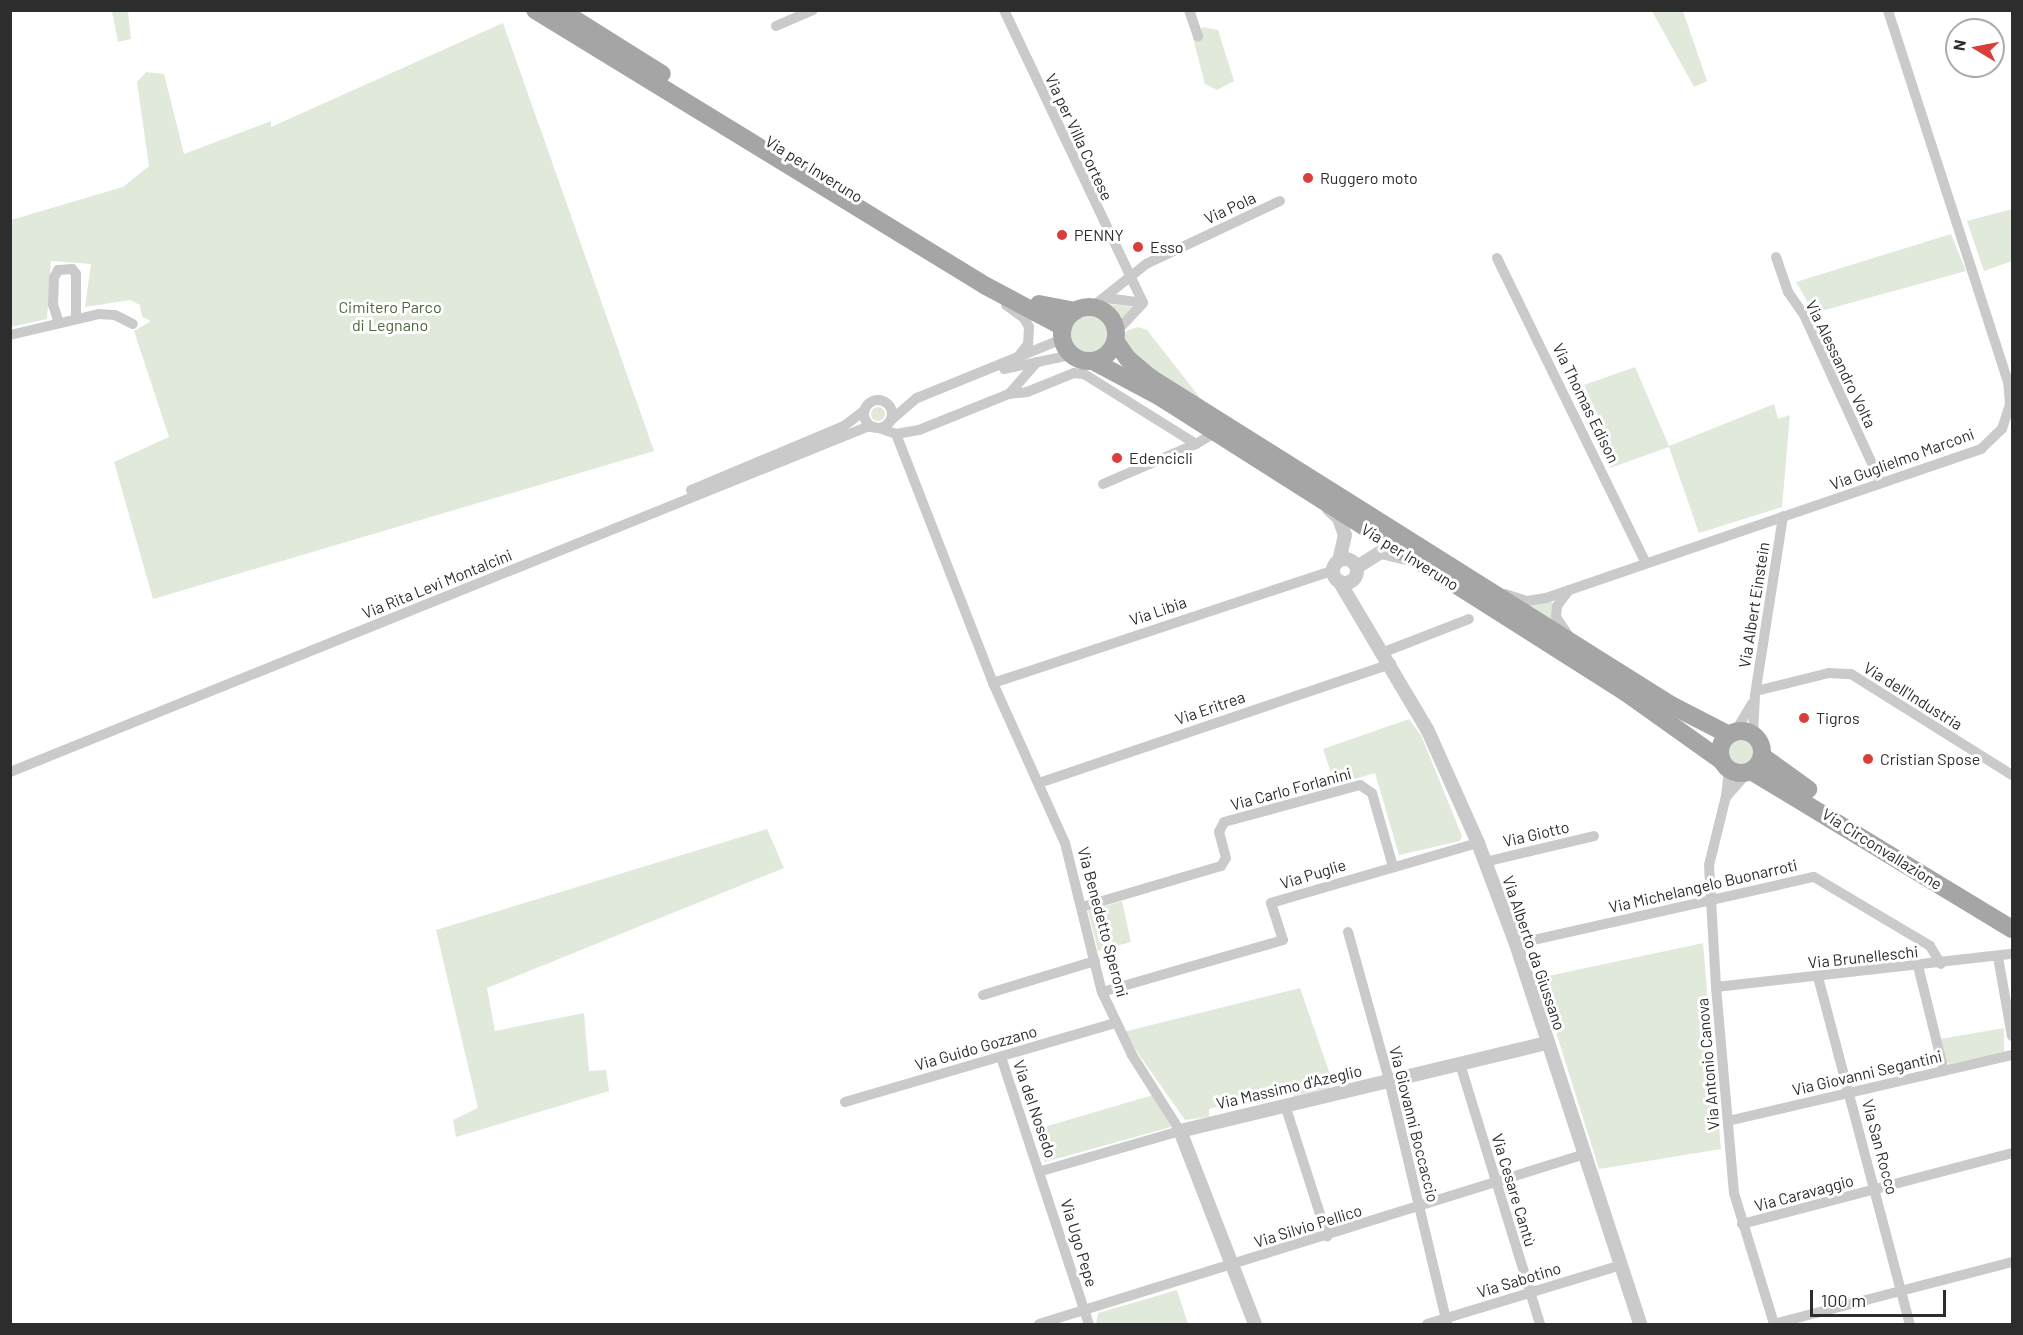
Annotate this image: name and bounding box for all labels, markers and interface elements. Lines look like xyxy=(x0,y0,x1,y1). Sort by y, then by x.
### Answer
north arrow xyxy=(1945,18,2005,78)
text: N xyxy=(1948,38,1969,52)
street label: Via per Villa Cortese xyxy=(1041,70,1117,204)
street label: Via per Inveruno xyxy=(762,131,866,207)
place label: Ruggero moto xyxy=(1320,168,1418,188)
marker: Ruggero moto xyxy=(1301,171,1315,185)
street label: Via Pola xyxy=(1201,188,1259,228)
place label: PENNY xyxy=(1074,225,1124,245)
marker: PENNY xyxy=(1055,228,1069,242)
place label: Esso xyxy=(1150,237,1184,257)
marker: Esso xyxy=(1131,240,1145,254)
park label: Cimitero Parco di Legnano xyxy=(338,297,442,335)
street label: Via Alessandro Volta xyxy=(1802,297,1880,431)
street label: Via Thomas Edison xyxy=(1549,340,1623,466)
street label: Via Guglielmo Marconi xyxy=(1827,424,1977,494)
place label: Edencicli xyxy=(1129,448,1193,468)
marker: Edencicli xyxy=(1110,451,1124,465)
street label: Via per Inveruno xyxy=(1358,519,1462,595)
street label: Via Albert Einstein xyxy=(1735,541,1773,669)
street label: Via Rita Levi Montalcini xyxy=(359,545,515,623)
street label: Via Libia xyxy=(1127,592,1189,630)
street label: Via dell'Industria xyxy=(1860,658,1966,734)
street label: Via Eritrea xyxy=(1173,687,1247,729)
place label: Tigros xyxy=(1816,708,1860,728)
marker: Tigros xyxy=(1797,711,1811,725)
place label: Cristian Spose xyxy=(1880,749,1980,769)
marker: Cristian Spose xyxy=(1861,752,1875,766)
street label: Via Carlo Forlanini xyxy=(1228,764,1354,814)
street label: Via Circonvallazione xyxy=(1818,804,1946,894)
street label: Via Giotto xyxy=(1501,817,1571,851)
street label: Via Benedetto Speroni xyxy=(1074,845,1132,999)
street label: Via Puglie xyxy=(1278,855,1348,893)
street label: Via Michelangelo Buonarroti xyxy=(1607,855,1799,917)
street label: Via Alberto da Giussano xyxy=(1499,873,1569,1033)
street label: Via Brunelleschi xyxy=(1807,942,1919,972)
street label: Via Antonio Canova xyxy=(1693,997,1723,1131)
street label: Via Guido Gozzano xyxy=(913,1021,1039,1075)
street label: Via Giovanni Boccaccio xyxy=(1385,1044,1443,1204)
street label: Via Giovanni Segantini xyxy=(1790,1046,1944,1100)
street label: Via del Nosedo xyxy=(1009,1058,1061,1160)
street label: Via Massimo d'Azeglio xyxy=(1214,1061,1364,1113)
street label: Via San Rocco xyxy=(1858,1097,1902,1197)
street label: Via Cesare Cantù xyxy=(1488,1131,1540,1249)
street label: Via Caravaggio xyxy=(1752,1171,1856,1215)
street label: Via Ugo Pepe xyxy=(1057,1197,1101,1289)
street label: Via Silvio Pellico xyxy=(1252,1200,1364,1252)
street label: Via Sabotino xyxy=(1475,1258,1563,1302)
scale bar xyxy=(1813,1278,1950,1316)
text: 100 m xyxy=(1821,1289,1866,1311)

